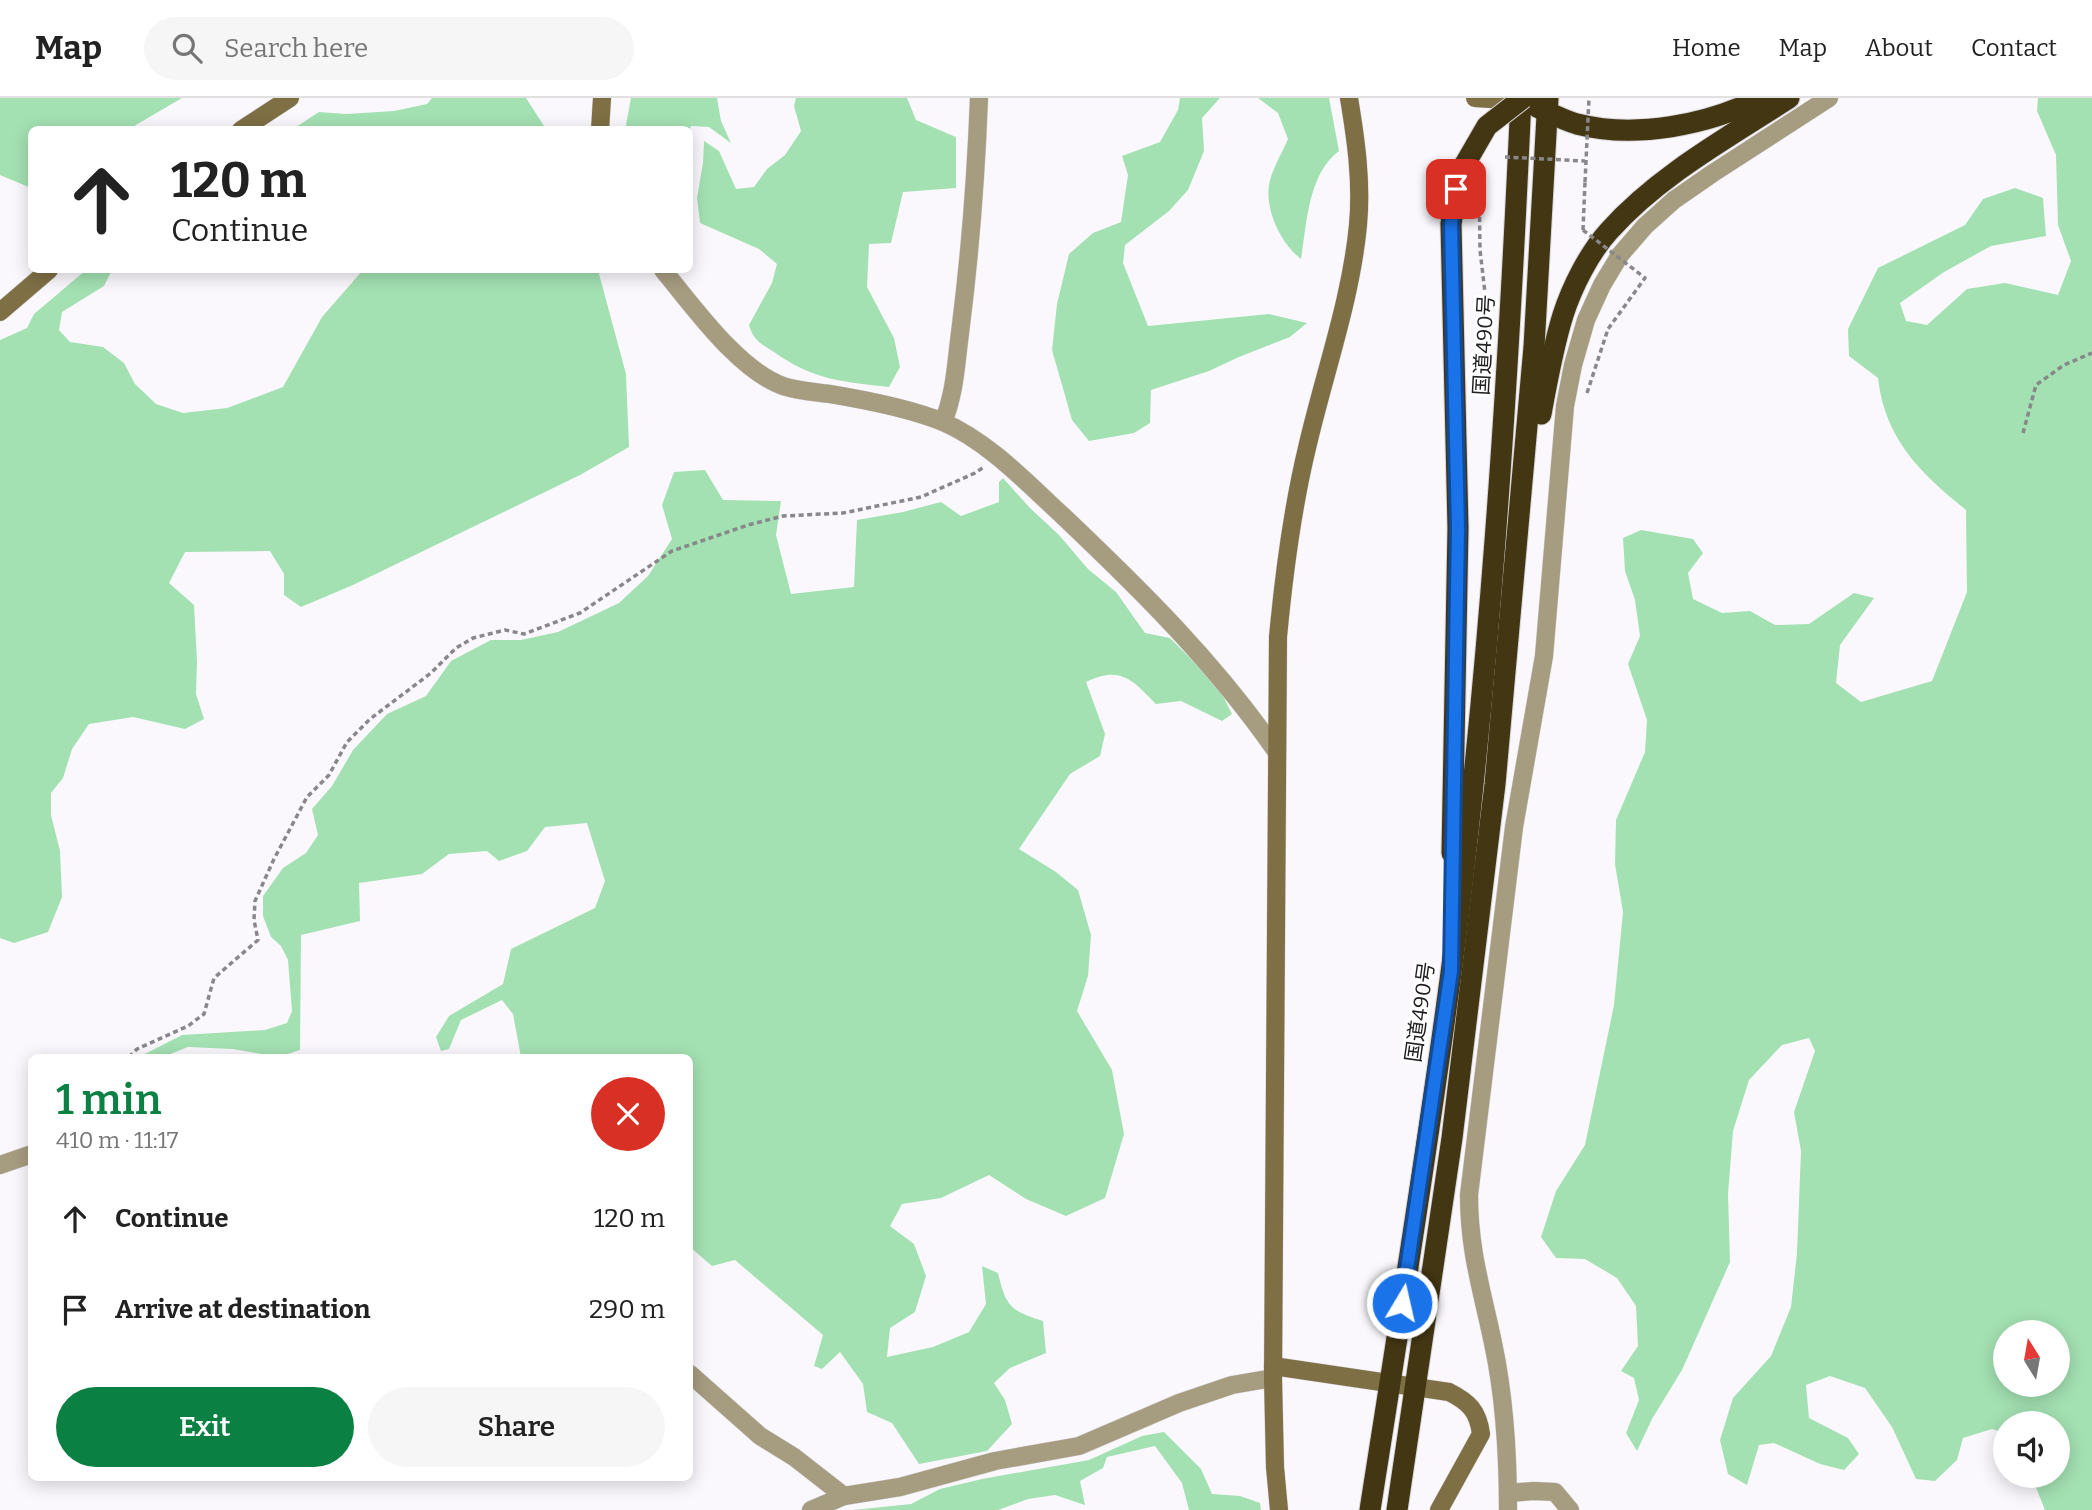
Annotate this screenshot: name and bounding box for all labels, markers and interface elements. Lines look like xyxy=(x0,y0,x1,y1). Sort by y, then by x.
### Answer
search box xyxy=(144,17,634,80)
text: Map xyxy=(35,28,102,68)
icon: search xyxy=(168,29,206,67)
text: Search here xyxy=(224,33,368,64)
text: Home xyxy=(1672,34,1741,62)
text: Map xyxy=(1779,34,1827,62)
text: About xyxy=(1865,34,1933,62)
text: Contact xyxy=(1971,34,2057,62)
text: 120 m xyxy=(171,151,306,210)
icon: ahead xyxy=(56,154,147,245)
pin xyxy=(1426,159,1486,219)
icon: arrive xyxy=(1437,170,1475,208)
text: Continue xyxy=(171,211,308,249)
street label: 国道490号 xyxy=(1468,294,1500,396)
street label: 国道490号 xyxy=(1400,960,1440,1064)
text: 1 min xyxy=(56,1075,162,1125)
button: close xyxy=(591,1077,665,1151)
text: 410 m · 11:17 xyxy=(56,1126,178,1154)
icon: ahead xyxy=(56,1200,94,1238)
text: Continue xyxy=(115,1203,229,1234)
text: 120 m xyxy=(594,1203,665,1234)
position arrow xyxy=(1365,1266,1439,1340)
icon: arrive xyxy=(56,1291,94,1329)
text: Arrive at destination xyxy=(115,1294,370,1325)
text: 290 m xyxy=(589,1294,665,1325)
north arrow xyxy=(1993,1320,2070,1396)
map controls xyxy=(1993,1320,2070,1488)
button: Exit xyxy=(56,1387,354,1467)
button: Share xyxy=(368,1387,665,1467)
button: sound xyxy=(1993,1411,2070,1488)

